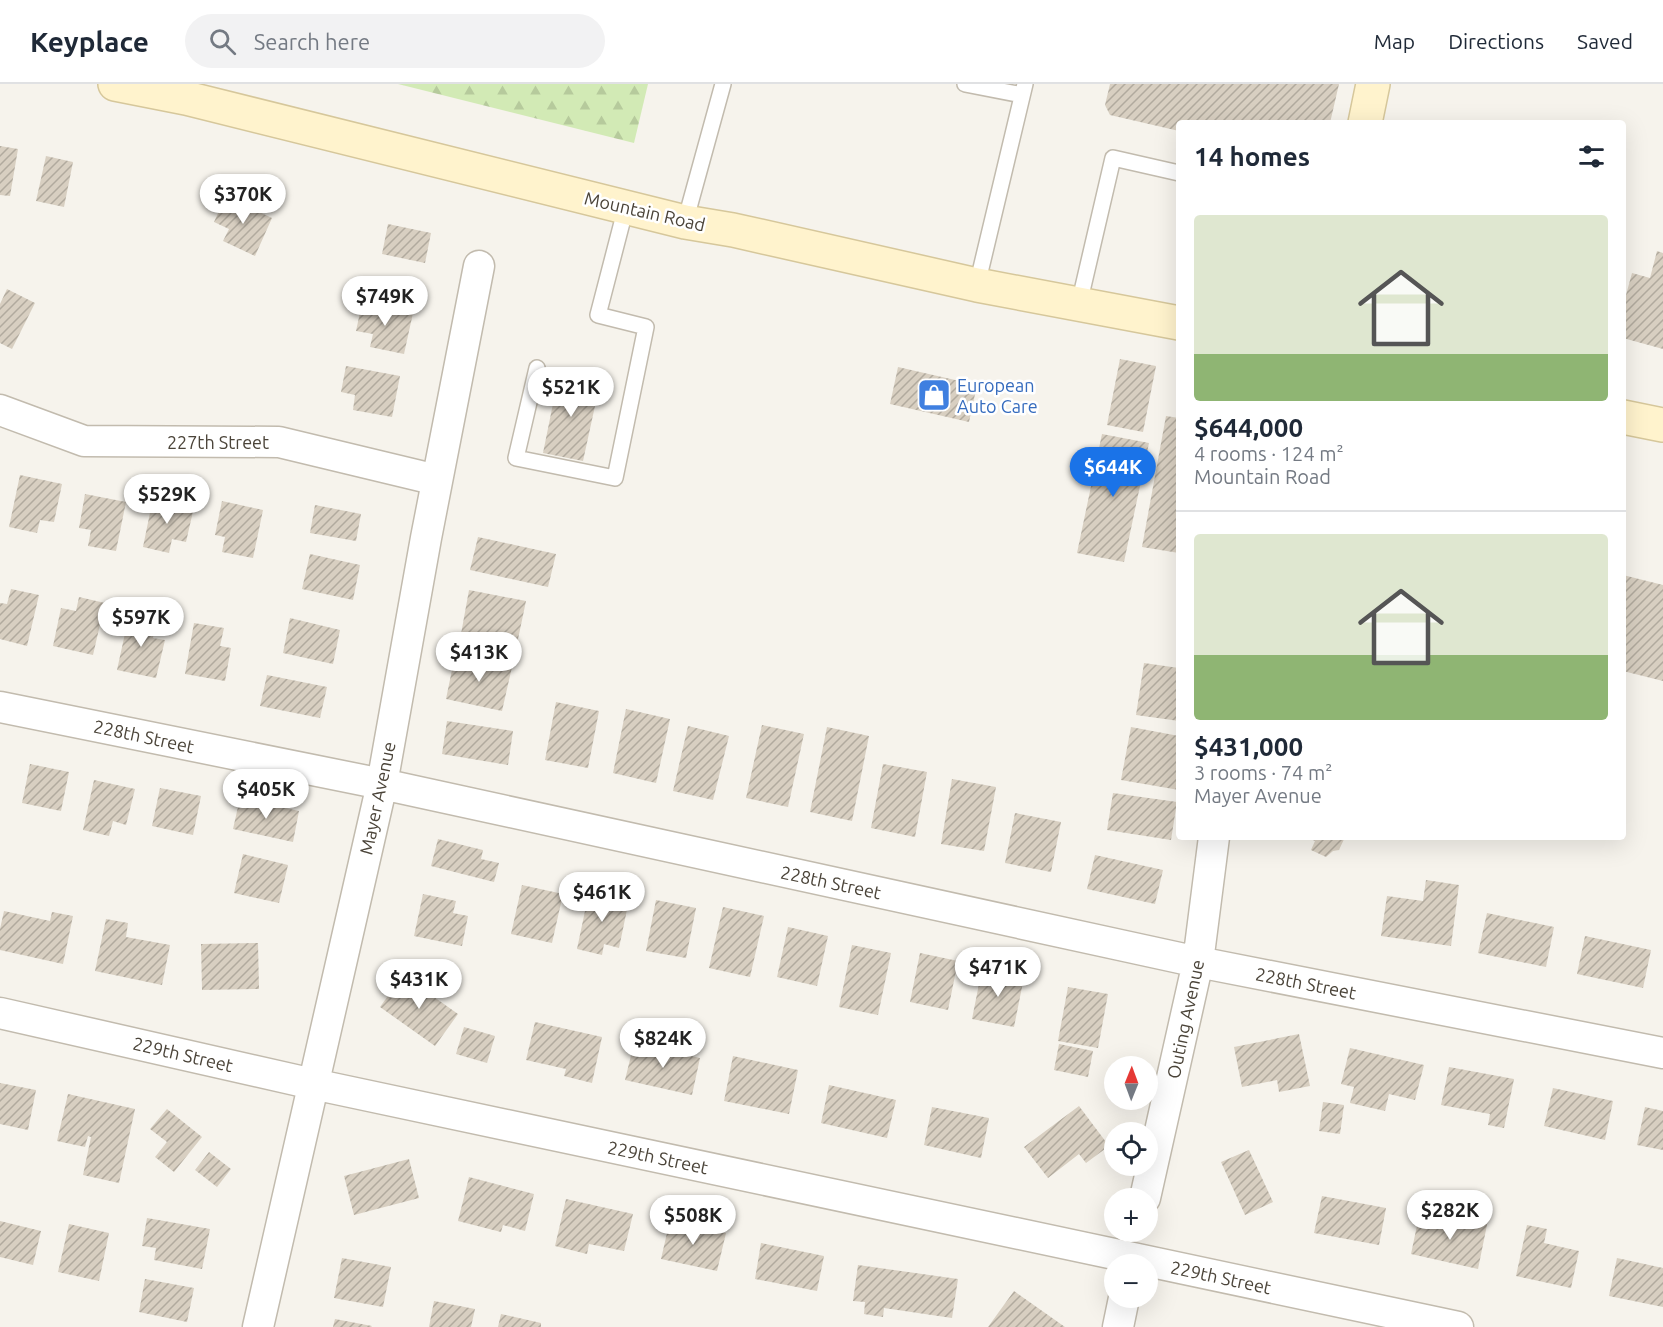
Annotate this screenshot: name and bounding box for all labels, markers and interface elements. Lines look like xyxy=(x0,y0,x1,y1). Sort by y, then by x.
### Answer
search box xyxy=(185,14,605,68)
icon: search xyxy=(206,25,239,58)
text: Keyplace xyxy=(30,26,149,57)
text: Search here xyxy=(254,29,370,54)
text: Map xyxy=(1374,29,1415,53)
text: Directions xyxy=(1448,29,1544,53)
text: Saved xyxy=(1577,29,1633,53)
icon: filters xyxy=(1575,140,1608,173)
text: 14 homes xyxy=(1194,142,1310,171)
pin: $370K xyxy=(201,174,285,225)
text: $370K xyxy=(214,182,272,205)
street label: Mountain Road xyxy=(583,187,707,235)
icon: home xyxy=(1347,254,1455,362)
pin: $749K xyxy=(343,276,427,327)
text: $749K xyxy=(356,284,414,307)
pin: $521K xyxy=(529,367,613,418)
text: $521K xyxy=(542,375,600,398)
place label: European Auto Care xyxy=(957,375,1038,416)
shop icon: European Auto Care xyxy=(916,377,952,413)
text: $644,000 xyxy=(1194,413,1303,442)
street label: 227th Street xyxy=(167,432,269,452)
text: 4 rooms · 124 m² xyxy=(1194,442,1344,465)
pin: $644K xyxy=(1071,447,1155,498)
text: $644K xyxy=(1084,455,1142,478)
text: Mountain Road xyxy=(1194,465,1331,488)
pin: $529K xyxy=(125,474,209,525)
text: $529K xyxy=(138,482,196,505)
icon: home xyxy=(1347,573,1455,681)
pin: $597K xyxy=(99,597,183,648)
text: $597K xyxy=(112,605,170,628)
pin: $413K xyxy=(437,632,521,683)
text: $413K xyxy=(450,640,508,663)
street label: 228th Street xyxy=(92,716,196,756)
text: $431,000 xyxy=(1194,732,1303,761)
street label: Mayer Avenue xyxy=(355,740,399,856)
text: 3 rooms · 74 m² xyxy=(1194,761,1332,784)
pin: $405K xyxy=(224,769,308,820)
text: $405K xyxy=(237,777,295,800)
text: Mayer Avenue xyxy=(1194,784,1322,807)
street label: 228th Street xyxy=(779,862,883,902)
pin: $461K xyxy=(560,872,644,923)
text: $461K xyxy=(573,880,631,903)
pin: $471K xyxy=(956,947,1040,998)
text: $471K xyxy=(969,955,1027,978)
street label: Outing Avenue xyxy=(1163,958,1207,1080)
pin: $431K xyxy=(377,959,461,1010)
street label: 228th Street xyxy=(1254,963,1358,1003)
text: $431K xyxy=(390,967,448,990)
pin: $824K xyxy=(621,1018,705,1069)
text: $824K xyxy=(634,1026,692,1049)
street label: 229th Street xyxy=(131,1033,235,1075)
north arrow xyxy=(1104,1056,1158,1110)
map controls xyxy=(1104,1056,1158,1308)
button: locate xyxy=(1104,1122,1158,1176)
street label: 229th Street xyxy=(606,1137,710,1177)
button: + xyxy=(1104,1188,1158,1242)
pin: $282K xyxy=(1408,1190,1492,1241)
pin: $508K xyxy=(651,1195,735,1246)
text: $282K xyxy=(1421,1198,1479,1221)
text: $508K xyxy=(664,1203,722,1226)
button: − xyxy=(1104,1254,1158,1308)
street label: 229th Street xyxy=(1169,1257,1273,1297)

